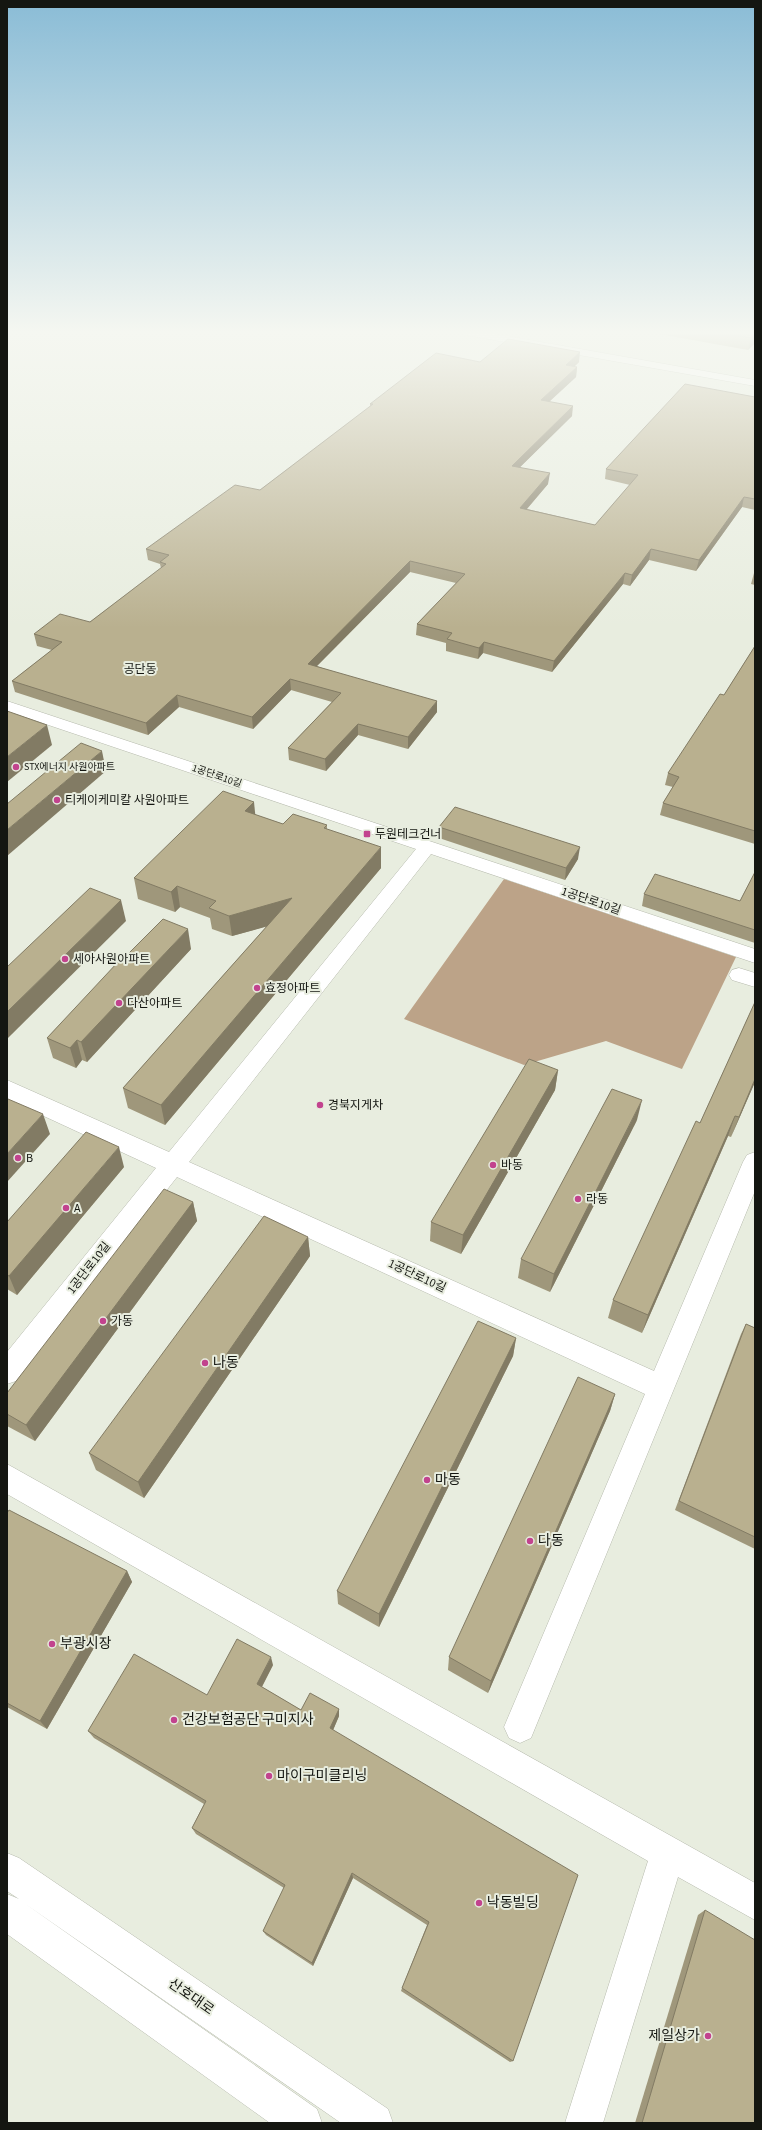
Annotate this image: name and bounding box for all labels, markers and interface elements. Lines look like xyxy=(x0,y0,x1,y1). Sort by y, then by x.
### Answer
district label: 공단동 xyxy=(123,661,157,678)
place label: STX에너지 사원아파트 xyxy=(24,760,115,774)
street label: 1공단로10길 xyxy=(190,761,244,791)
marker: STX에너지 사원아파트 xyxy=(11,762,21,772)
place label: 티케이케미칼 사원아파트 xyxy=(65,792,189,809)
marker: 티케이케미칼 사원아파트 xyxy=(52,795,62,805)
place label: 두원테크건너 xyxy=(375,826,441,843)
marker: 두원테크건너 xyxy=(362,829,372,839)
street label: 1공단로10길 xyxy=(559,883,623,919)
place label: 세아사원아파트 xyxy=(73,951,150,968)
marker: 세아사원아파트 xyxy=(60,954,70,964)
place label: 효정아파트 xyxy=(265,980,320,997)
marker: 효정아파트 xyxy=(252,983,262,993)
place label: 다산아파트 xyxy=(127,995,182,1012)
marker: 다산아파트 xyxy=(114,998,124,1008)
place label: 경북지게차 xyxy=(328,1097,383,1114)
marker: 경북지게차 xyxy=(315,1100,325,1110)
place label: B xyxy=(26,1150,33,1167)
marker: B xyxy=(13,1153,23,1163)
place label: 바동 xyxy=(501,1157,523,1174)
marker: 바동 xyxy=(488,1160,498,1170)
place label: 라동 xyxy=(586,1191,608,1208)
marker: 라동 xyxy=(573,1194,583,1204)
place label: A xyxy=(74,1200,81,1217)
marker: A xyxy=(61,1203,71,1213)
street label: 1공단로10길 xyxy=(63,1238,115,1298)
street label: 1공단로10길 xyxy=(385,1255,449,1297)
place label: 가동 xyxy=(111,1313,133,1330)
marker: 가동 xyxy=(98,1316,108,1326)
place label: 나동 xyxy=(213,1353,239,1373)
marker: 나동 xyxy=(200,1358,210,1368)
place label: 마동 xyxy=(435,1470,461,1490)
marker: 마동 xyxy=(422,1475,432,1485)
place label: 다동 xyxy=(538,1531,564,1551)
marker: 다동 xyxy=(525,1536,535,1546)
place label: 부광시장 xyxy=(60,1634,112,1654)
marker: 부광시장 xyxy=(47,1639,57,1649)
place label: 건강보험공단 구미지사 xyxy=(182,1710,314,1730)
marker: 건강보험공단 구미지사 xyxy=(169,1715,179,1725)
place label: 마이구미클리닝 xyxy=(277,1766,367,1786)
marker: 마이구미클리닝 xyxy=(264,1771,274,1781)
place label: 낙동빌딩 xyxy=(487,1893,539,1913)
marker: 낙동빌딩 xyxy=(474,1898,484,1908)
street label: 산호대로 xyxy=(164,1974,218,2020)
place label: 제일상가 xyxy=(648,2026,700,2046)
marker: 제일상가 xyxy=(703,2031,713,2041)

